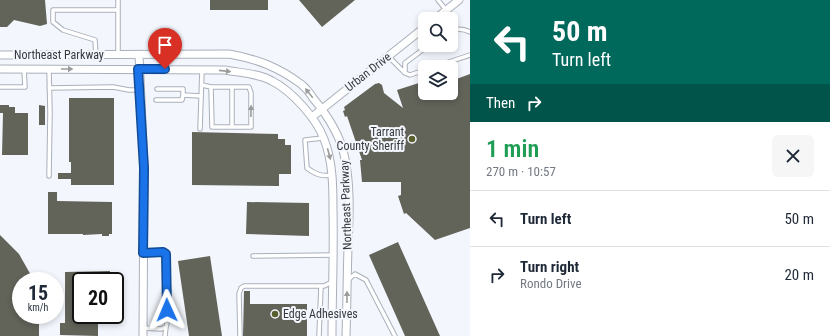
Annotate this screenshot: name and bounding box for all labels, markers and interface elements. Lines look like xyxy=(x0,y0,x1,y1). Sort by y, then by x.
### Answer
map controls xyxy=(418,12,458,100)
button: search xyxy=(418,12,458,52)
text: 50 m xyxy=(552,15,608,48)
icon: left xyxy=(486,16,538,68)
pin xyxy=(148,28,182,69)
icon: arrive xyxy=(154,34,176,56)
street label: Northeast Parkway xyxy=(14,48,104,62)
street label: Urban Drive xyxy=(342,49,394,94)
text: Turn left xyxy=(552,49,611,70)
button: layers xyxy=(418,60,458,100)
one-way arrow xyxy=(61,66,74,72)
one-way arrow xyxy=(219,67,231,74)
one-way arrow xyxy=(305,88,314,99)
icon: right xyxy=(523,92,545,114)
text: Then xyxy=(486,94,515,112)
one-way arrow xyxy=(248,104,254,117)
place label: Tarrant County Sheriff xyxy=(337,125,404,153)
marker: Tarrant County Sheriff xyxy=(407,134,417,144)
text: 1 min xyxy=(486,135,539,163)
button: close xyxy=(772,135,814,177)
one-way arrow xyxy=(326,148,332,161)
street label: Northeast Parkway xyxy=(337,160,355,250)
text: 270 m · 10:57 xyxy=(486,164,556,179)
icon: left xyxy=(486,208,508,230)
text: Turn left xyxy=(520,210,571,228)
text: 50 m xyxy=(784,210,814,228)
text: Turn right xyxy=(520,258,579,276)
icon: right xyxy=(486,264,508,286)
text: 20 m xyxy=(784,266,814,284)
speed limit sign: 20 xyxy=(72,272,124,324)
text: Rondo Drive xyxy=(520,276,582,291)
text: 15 xyxy=(28,281,48,305)
position arrow xyxy=(146,289,188,331)
one-way arrow xyxy=(344,290,350,303)
text: km/h xyxy=(28,302,48,313)
place label: Edge Adhesives xyxy=(283,307,358,321)
marker: Edge Adhesives xyxy=(270,309,280,319)

